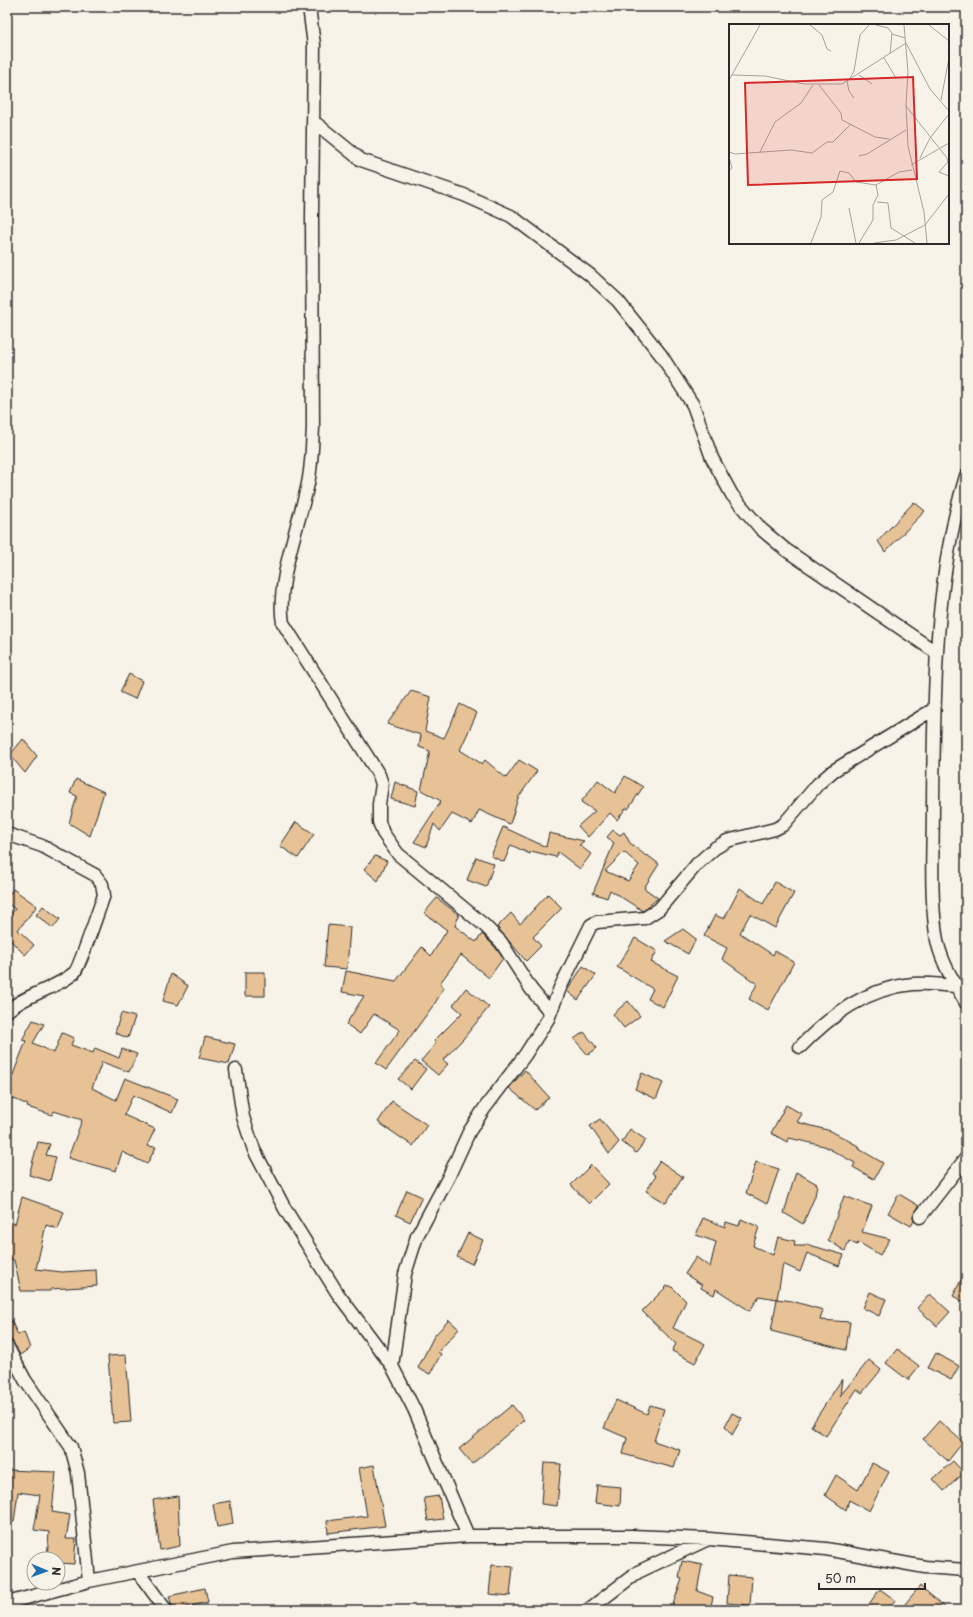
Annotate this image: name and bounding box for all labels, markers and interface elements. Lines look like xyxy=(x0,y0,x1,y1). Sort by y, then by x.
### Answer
inset map xyxy=(729,24,949,244)
north arrow xyxy=(26,1551,66,1591)
scale bar xyxy=(819,1565,925,1591)
text: N xyxy=(48,1567,65,1576)
text: 50 m xyxy=(825,1569,856,1587)

